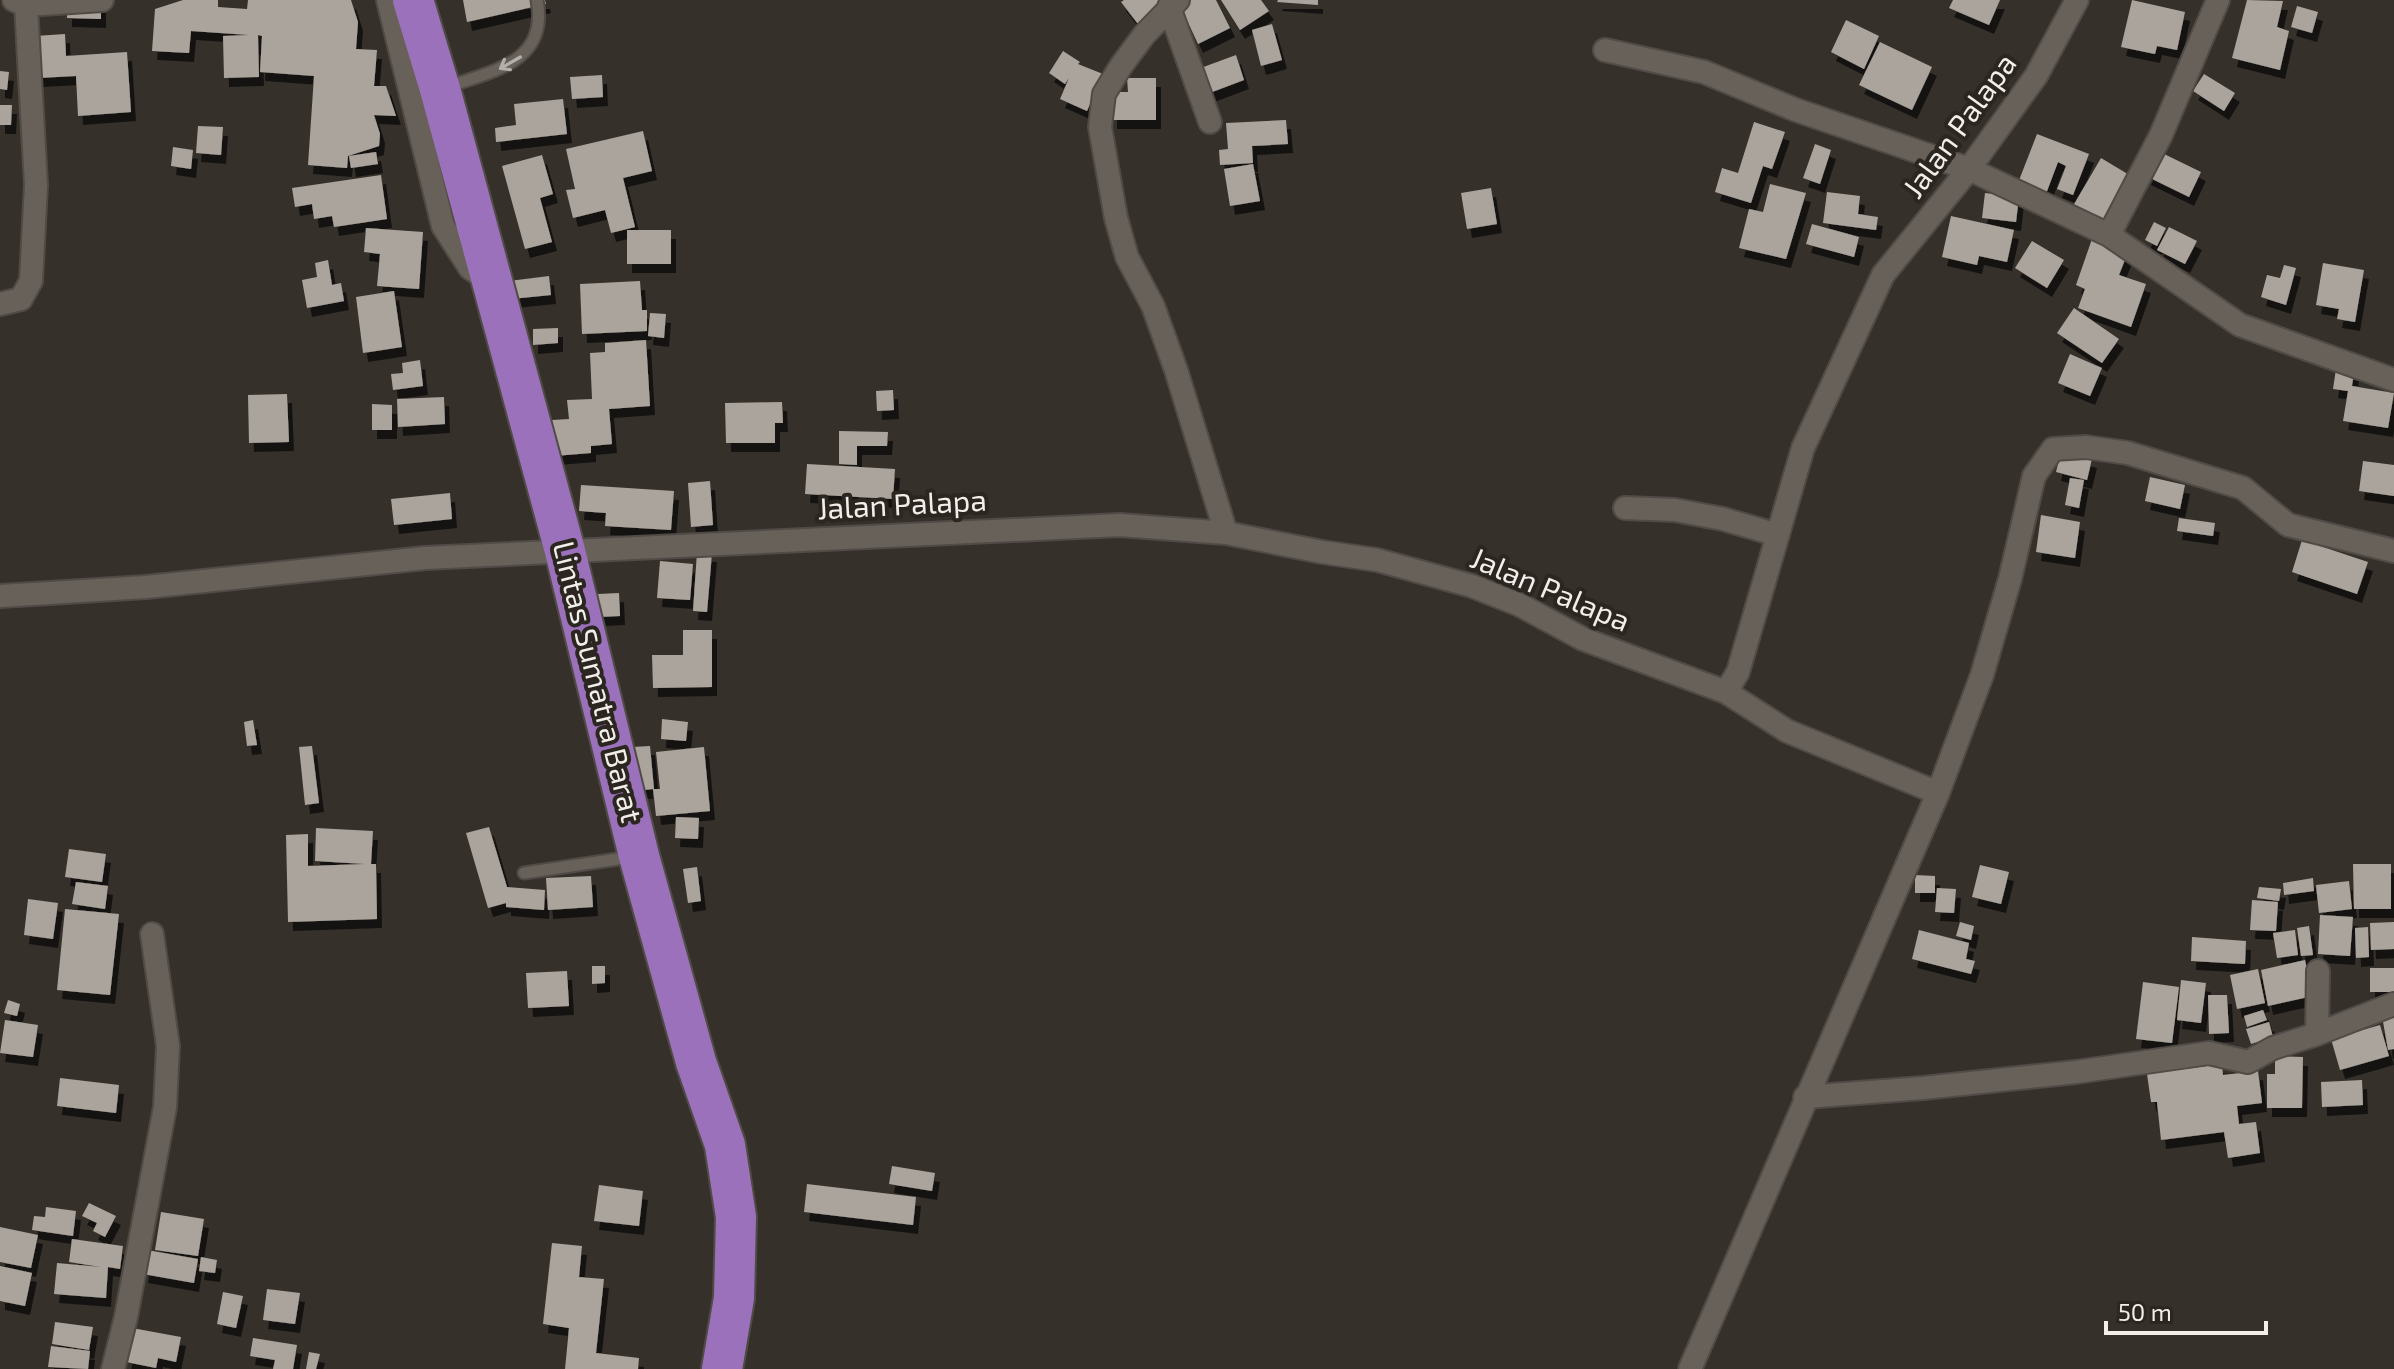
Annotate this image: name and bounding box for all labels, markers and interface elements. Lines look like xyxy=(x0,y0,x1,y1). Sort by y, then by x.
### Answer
street label: Jalan Palapa xyxy=(1894,46,2023,204)
one-way arrow xyxy=(499,55,522,71)
street label: Jalan Palapa xyxy=(816,481,987,525)
street label: Lintas Sumatra Barat xyxy=(547,537,651,826)
street label: Jalan Palapa xyxy=(1466,538,1636,638)
scale bar xyxy=(2106,1285,2266,1335)
text: 50 m xyxy=(2118,1297,2172,1326)

